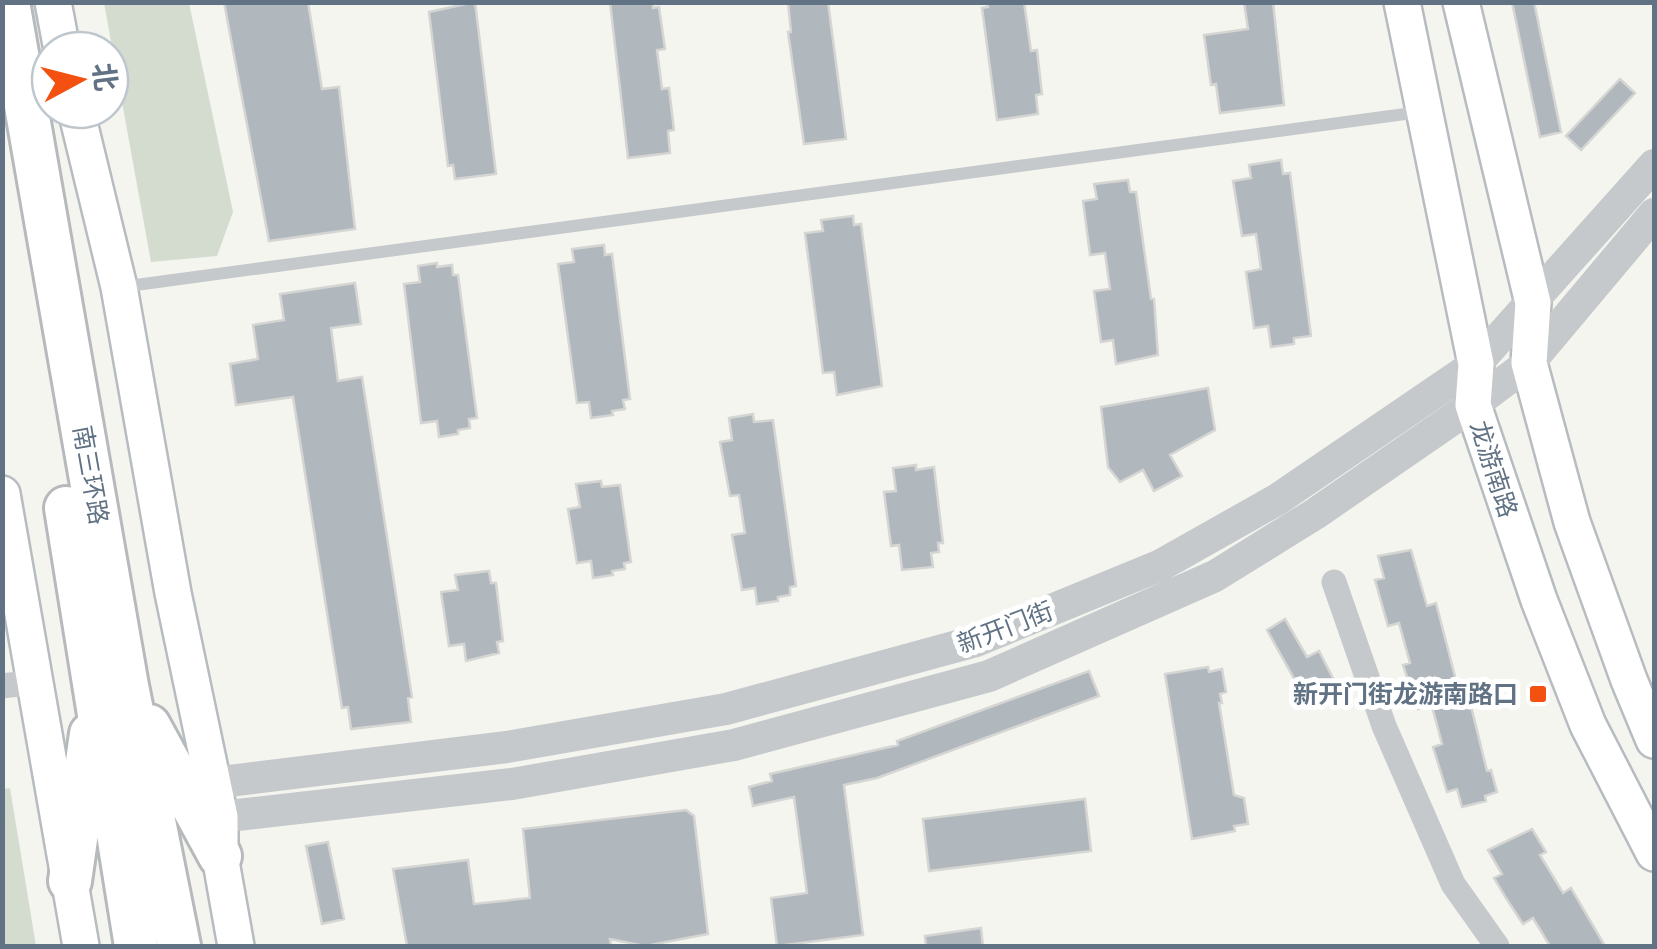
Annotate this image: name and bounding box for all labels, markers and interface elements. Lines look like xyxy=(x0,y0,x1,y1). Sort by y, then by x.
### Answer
north arrow xyxy=(30,30,130,130)
text: 北 xyxy=(84,61,125,93)
street label: 龙游南路 xyxy=(1462,416,1526,522)
street label: 南三环路 xyxy=(66,423,116,527)
street label: 新开门街 xyxy=(952,593,1058,661)
place label: 新开门街龙游南路口 xyxy=(1293,677,1518,711)
marker: 新开门街龙游南路口 xyxy=(1527,683,1549,705)

